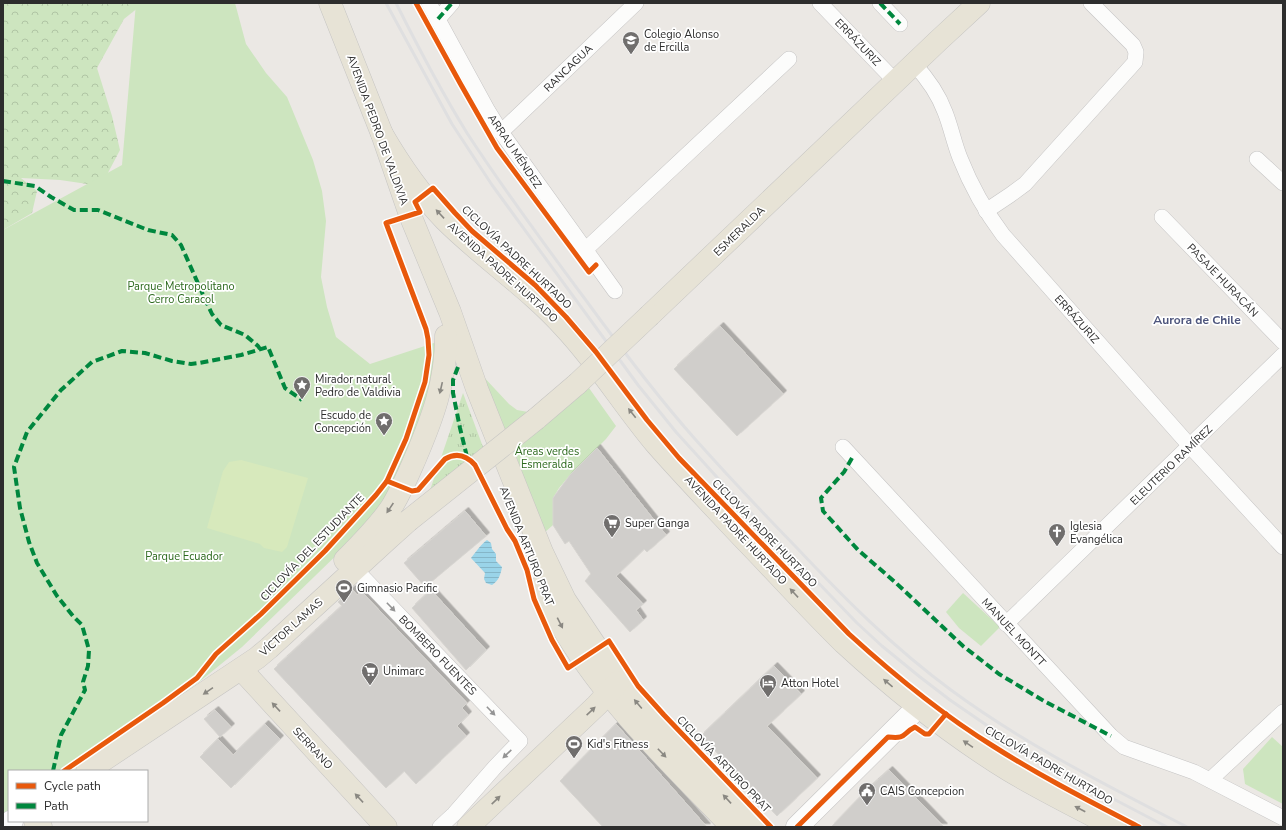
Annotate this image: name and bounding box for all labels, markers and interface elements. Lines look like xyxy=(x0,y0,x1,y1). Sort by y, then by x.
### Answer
street label: ERRÁZURIZ xyxy=(831,15,885,70)
place label: Colegio Alonso de Ercilla xyxy=(644,27,719,55)
school or university icon: Colegio Alonso de Ercilla xyxy=(621,30,641,55)
street label: RANCAGUA xyxy=(541,41,596,95)
street label: AVENIDA PEDRO DE VALDIVIA xyxy=(343,53,412,207)
street label: ARRAU MÉNDEZ xyxy=(484,111,546,192)
street label: CICLOVÍA PADRE HURTADO xyxy=(458,202,576,312)
street label: ESMERALDA xyxy=(710,203,768,260)
one-way arrow xyxy=(435,209,444,219)
street label: AVENIDA PADRE HURTADO xyxy=(444,219,561,326)
street label: PASAJE HURACÁN xyxy=(1184,240,1262,320)
park label: Parque Metropolitano Cerro Caracol xyxy=(127,279,235,307)
street label: ERRÁZURIZ xyxy=(1051,291,1103,347)
district label: Aurora de Chile xyxy=(1153,312,1241,328)
place label: Mirador natural Pedro de Valdivia xyxy=(315,372,401,400)
place icon: Mirador natural Pedro de Valdivia xyxy=(292,375,312,400)
one-way arrow xyxy=(437,382,443,395)
place label: Escudo de Concepción xyxy=(314,408,371,436)
one-way arrow xyxy=(627,408,636,419)
place icon: Escudo de Concepción xyxy=(374,411,394,436)
street label: ELEUTERIO RAMÍREZ xyxy=(1126,421,1216,509)
park label: Áreas verdes Esmeralda xyxy=(515,443,579,472)
street label: AVENIDA PADRE HURTADO xyxy=(681,473,790,588)
street label: CICLOVÍA PADRE HURTADO xyxy=(709,475,821,591)
street label: AVENIDA ARTURO PRAT xyxy=(496,484,558,608)
street label: CICLOVÍA DEL ESTUDIANTE xyxy=(256,490,368,604)
one-way arrow xyxy=(387,502,394,514)
supermarket icon: Super Ganga xyxy=(602,513,622,538)
place label: Super Ganga xyxy=(625,516,689,531)
place label: Iglesia Evangélica xyxy=(1070,519,1123,547)
church icon: Iglesia Evangélica xyxy=(1047,522,1067,547)
park label: Parque Ecuador xyxy=(145,549,223,564)
sports icon: Gimnasio Pacific xyxy=(334,578,354,603)
place label: Gimnasio Pacific xyxy=(357,581,437,596)
one-way arrow xyxy=(790,588,799,598)
street label: VÍCTOR LAMAS xyxy=(255,594,326,660)
street label: MANUEL MONTT xyxy=(978,595,1049,670)
one-way arrow xyxy=(387,602,396,612)
street label: BOMBERO FUENTES xyxy=(395,612,480,699)
one-way arrow xyxy=(557,617,564,629)
supermarket icon: Unimarc xyxy=(360,661,380,686)
place label: Unimarc xyxy=(383,664,424,679)
hotel icon: Atton Hotel xyxy=(758,673,778,698)
place label: Atton Hotel xyxy=(781,676,840,691)
one-way arrow xyxy=(883,678,894,687)
one-way arrow xyxy=(203,687,213,695)
one-way arrow xyxy=(634,698,643,709)
one-way arrow xyxy=(271,702,281,712)
one-way arrow xyxy=(486,706,496,716)
one-way arrow xyxy=(585,706,596,715)
street label: CICLOVÍA ARTURO PRAT xyxy=(673,712,775,816)
street label: CICLOVÍA PADRE HURTADO xyxy=(982,722,1116,808)
street label: SERRANO xyxy=(289,724,336,773)
sports icon: Kid's Fitness xyxy=(564,734,584,759)
place label: Kid's Fitness xyxy=(587,737,649,752)
one-way arrow xyxy=(962,740,974,747)
one-way arrow xyxy=(657,748,666,758)
one-way arrow xyxy=(502,749,512,759)
legend xyxy=(8,770,148,822)
text: Cycle path xyxy=(44,778,101,794)
public building icon: CAIS Concepcion xyxy=(857,781,877,806)
place label: CAIS Concepcion xyxy=(880,784,964,799)
one-way arrow xyxy=(355,793,364,803)
one-way arrow xyxy=(722,794,732,804)
one-way arrow xyxy=(491,795,501,805)
text: Path xyxy=(44,798,69,814)
one-way arrow xyxy=(1075,806,1086,812)

